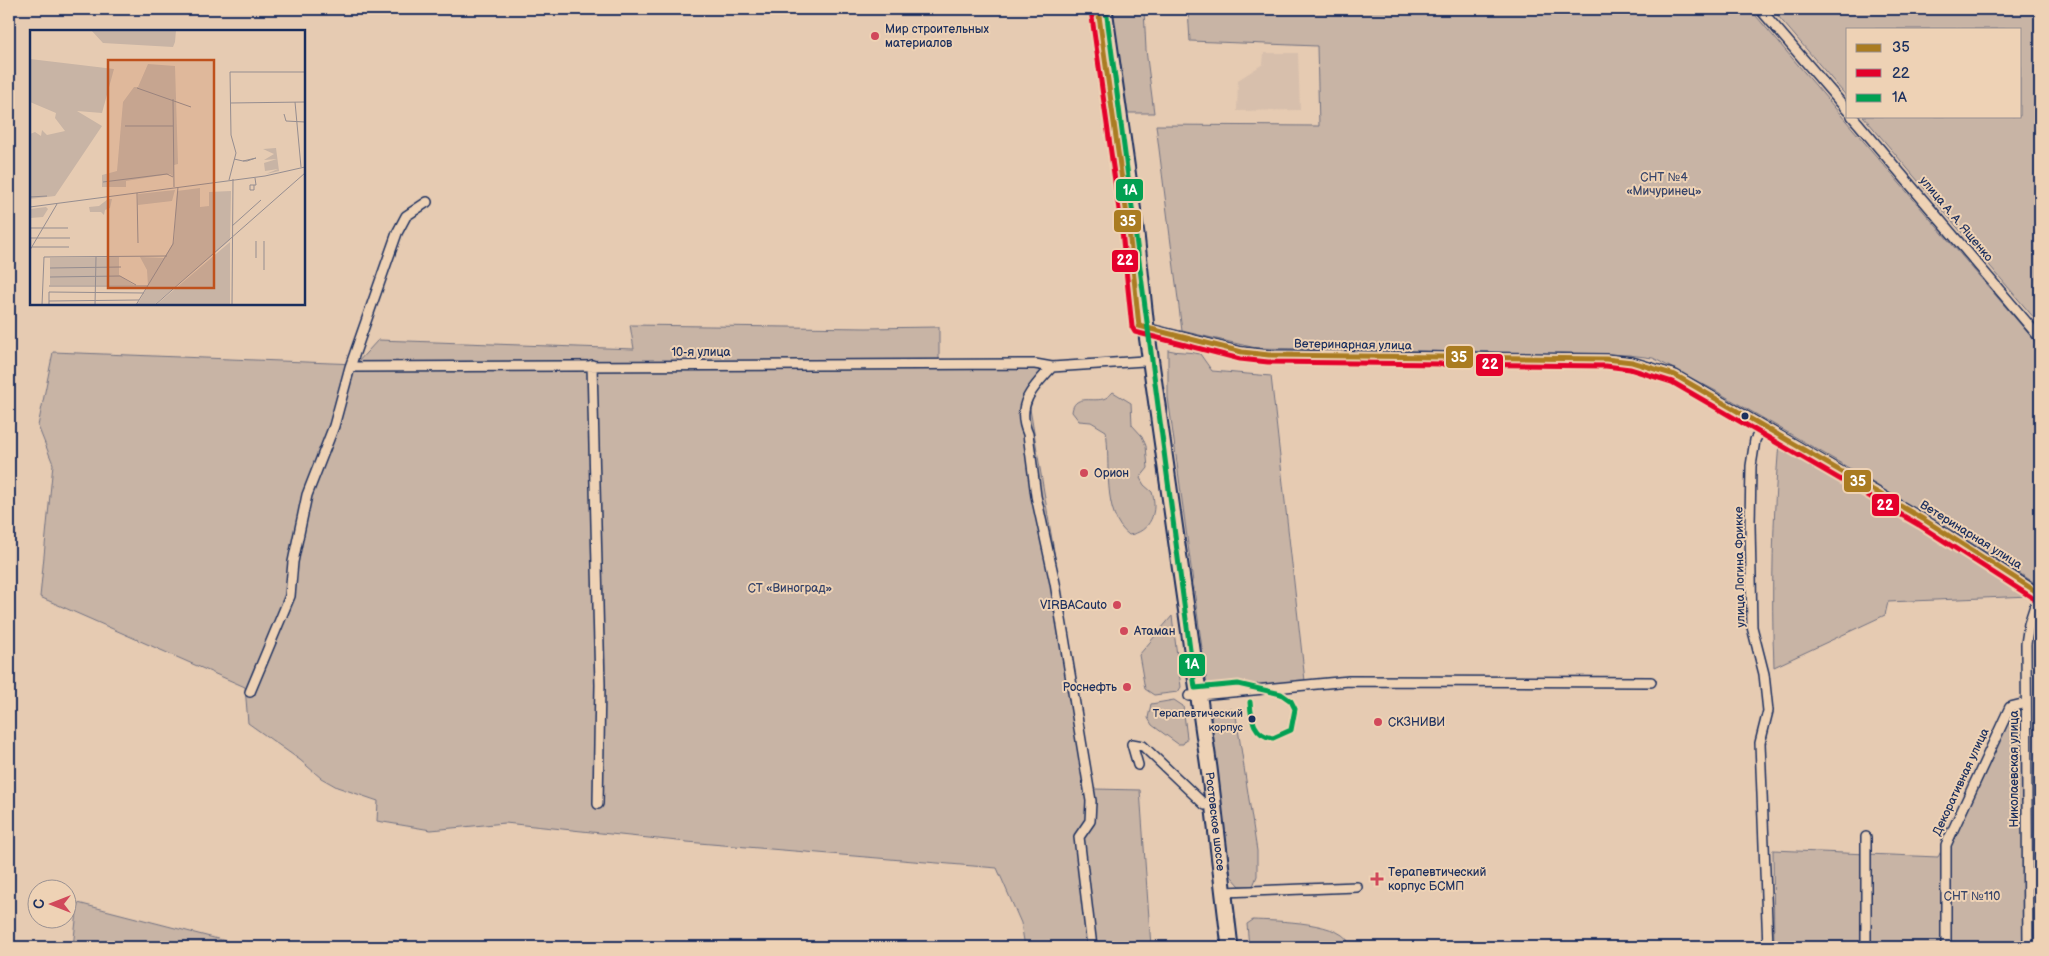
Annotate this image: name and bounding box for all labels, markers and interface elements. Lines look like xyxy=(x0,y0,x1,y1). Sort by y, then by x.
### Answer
place label: Мир строительных материалов xyxy=(885,22,989,51)
legend xyxy=(1846,28,2022,118)
inset map xyxy=(30,30,305,305)
marker: Мир строительных материалов xyxy=(869,30,881,42)
text: 35 xyxy=(1892,38,1910,57)
text: 22 xyxy=(1892,64,1910,83)
text: 1А xyxy=(1892,88,1908,107)
park label: СНТ №4 «Мичуринец» xyxy=(1626,170,1702,199)
street label: улица А. А. Ященко xyxy=(1916,173,1996,265)
line badge: 1А xyxy=(1115,178,1144,202)
text: 1А xyxy=(1123,182,1138,199)
line badge: 35 xyxy=(1113,209,1142,233)
text: 35 xyxy=(1120,213,1136,230)
line badge: 22 xyxy=(1111,249,1139,273)
text: 22 xyxy=(1117,252,1134,269)
street label: Ветеринарная улица xyxy=(1294,336,1412,354)
street label: 10-я улица xyxy=(671,345,731,360)
line badge: 35 xyxy=(1445,345,1474,369)
text: 35 xyxy=(1451,349,1467,366)
line badge: 22 xyxy=(1475,353,1504,377)
text: 22 xyxy=(1482,356,1499,373)
unlabelled marker xyxy=(1740,411,1750,421)
place label: Орион xyxy=(1094,466,1129,481)
marker: Орион xyxy=(1078,467,1090,479)
line badge: 35 xyxy=(1843,469,1872,493)
text: 35 xyxy=(1850,473,1866,490)
line badge: 22 xyxy=(1871,493,1900,517)
text: 22 xyxy=(1877,497,1894,514)
street label: Ветеринарная улица xyxy=(1917,497,2025,573)
street label: улица Логина Фрикке xyxy=(1731,506,1749,628)
park label: СТ «Виноград» xyxy=(748,581,833,596)
place label: VIRBACauto xyxy=(1040,598,1107,613)
marker: VIRBACauto xyxy=(1111,599,1123,611)
place label: Атаман xyxy=(1133,624,1176,639)
marker: Атаман xyxy=(1118,625,1130,637)
line badge: 1А xyxy=(1178,653,1206,677)
text: 1А xyxy=(1185,656,1200,673)
place label: Роснефть xyxy=(1062,680,1117,695)
marker: Роснефть xyxy=(1121,681,1133,693)
place label: Терапевтический корпус xyxy=(1153,707,1244,734)
street label: Николаевская улица xyxy=(2007,710,2022,828)
marker: Терапевтический корпус xyxy=(1247,714,1257,724)
place label: СКЗНИВИ xyxy=(1388,715,1445,730)
marker: СКЗНИВИ xyxy=(1372,716,1384,728)
street label: Декоративная улица xyxy=(1929,726,1993,838)
street label: Ростовское шоссе xyxy=(1202,771,1229,872)
place label: Терапевтический корпус БСМП xyxy=(1388,865,1487,894)
marker: Терапевтический корпус БСМП xyxy=(1370,872,1384,886)
north arrow xyxy=(28,878,78,928)
park label: СНТ №110 xyxy=(1944,889,2000,904)
text: С xyxy=(31,899,48,909)

